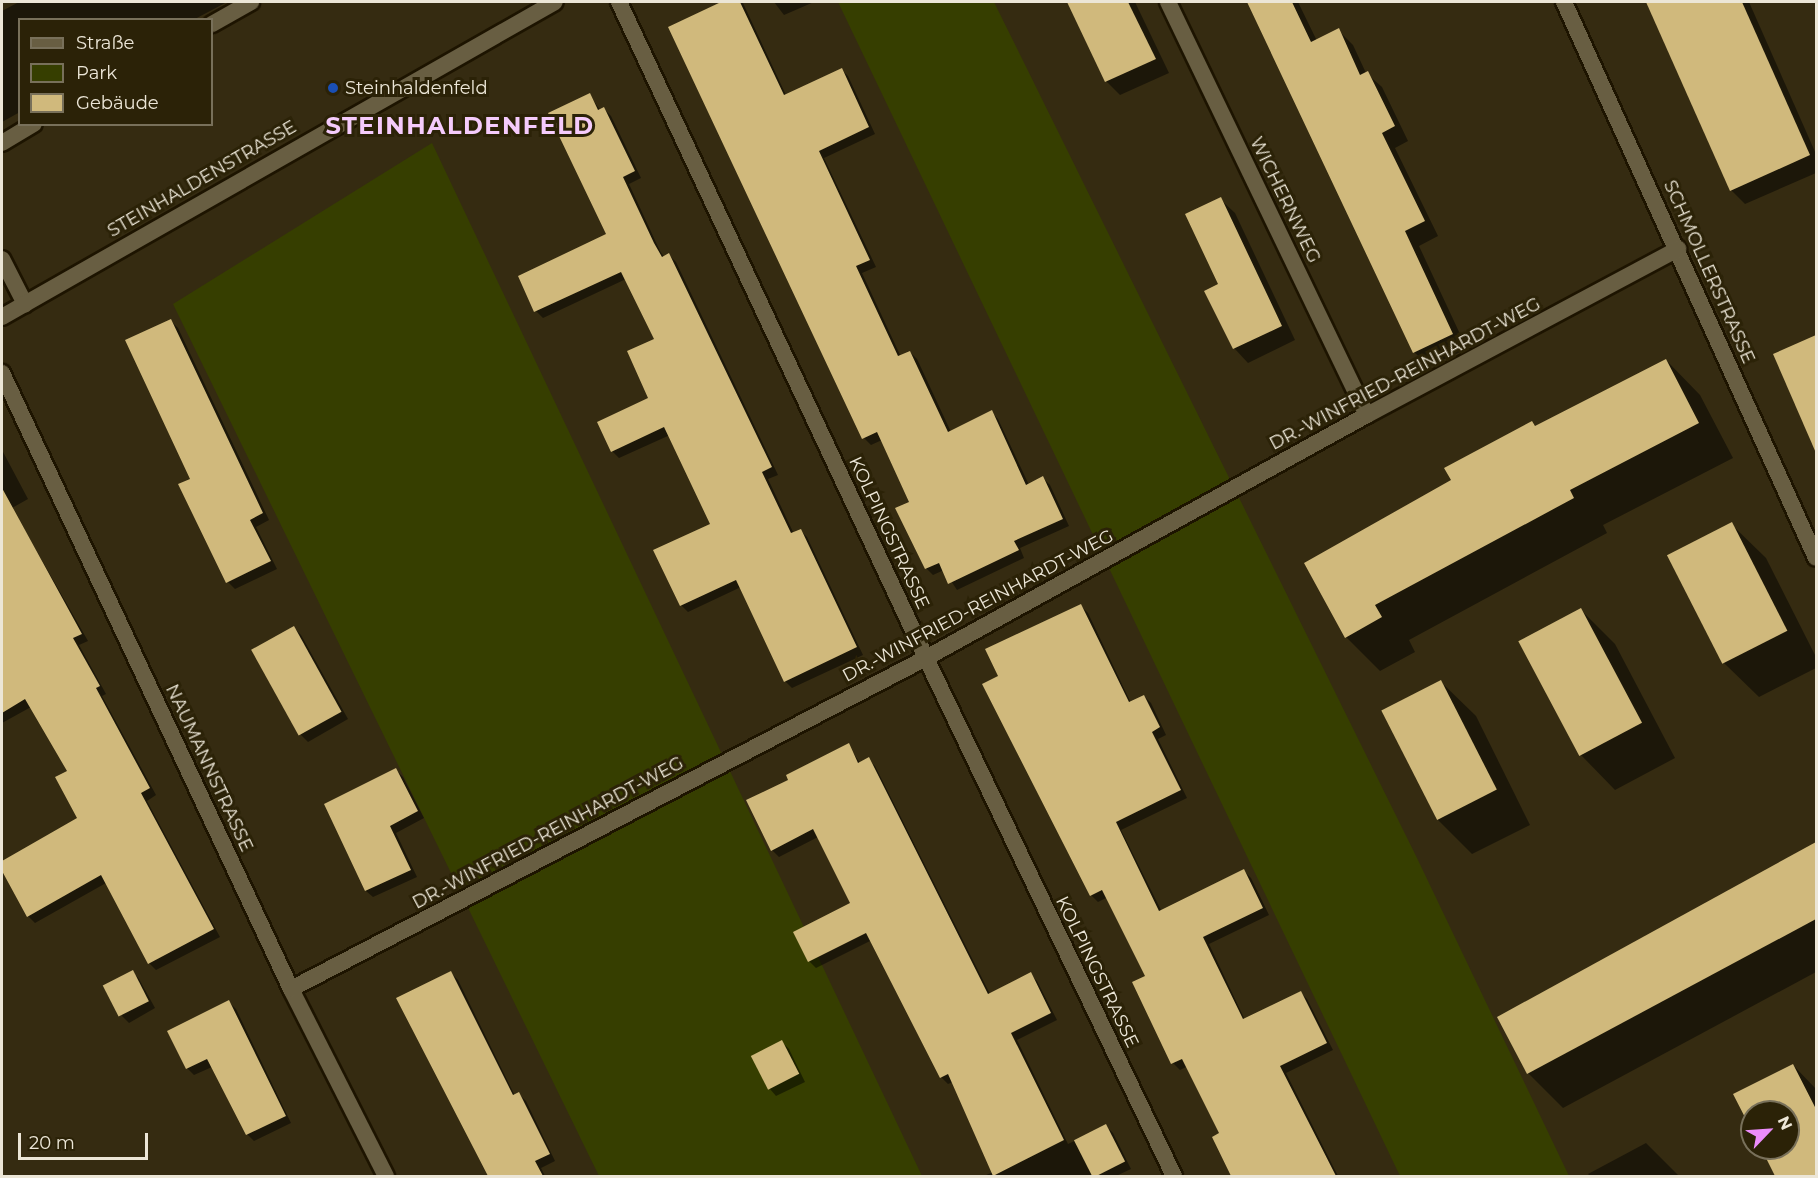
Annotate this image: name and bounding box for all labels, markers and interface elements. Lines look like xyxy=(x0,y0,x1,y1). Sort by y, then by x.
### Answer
legend xyxy=(18,18,213,126)
text: Straße xyxy=(76,32,134,54)
text: Park xyxy=(76,62,117,84)
place label: Steinhaldenfeld xyxy=(345,77,488,99)
marker: Steinhaldenfeld xyxy=(326,81,340,95)
text: Gebäude xyxy=(76,92,159,114)
district label: STEINHALDENFELD xyxy=(325,112,595,140)
street label: STEINHALDENSTRASSE xyxy=(104,116,300,242)
street label: WICHERNWEG xyxy=(1245,133,1325,267)
street label: SCHMOLLERSTRASSE xyxy=(1659,177,1759,367)
street label: DR.-WINFRIED-REINHARDT-WEG xyxy=(1266,293,1544,455)
street label: KOLPINGSTRASSE xyxy=(844,453,934,613)
street label: DR.-WINFRIED-REINHARDT-WEG xyxy=(839,525,1117,687)
street label: NAUMANNSTRASSE xyxy=(161,681,257,855)
street label: DR.-WINFRIED-REINHARDT-WEG xyxy=(409,752,687,914)
street label: KOLPINGSTRASSE xyxy=(1051,893,1143,1051)
north arrow xyxy=(1740,1100,1800,1160)
text: N xyxy=(1774,1113,1796,1133)
scale bar xyxy=(21,1121,152,1159)
text: 20 m xyxy=(29,1132,75,1154)

